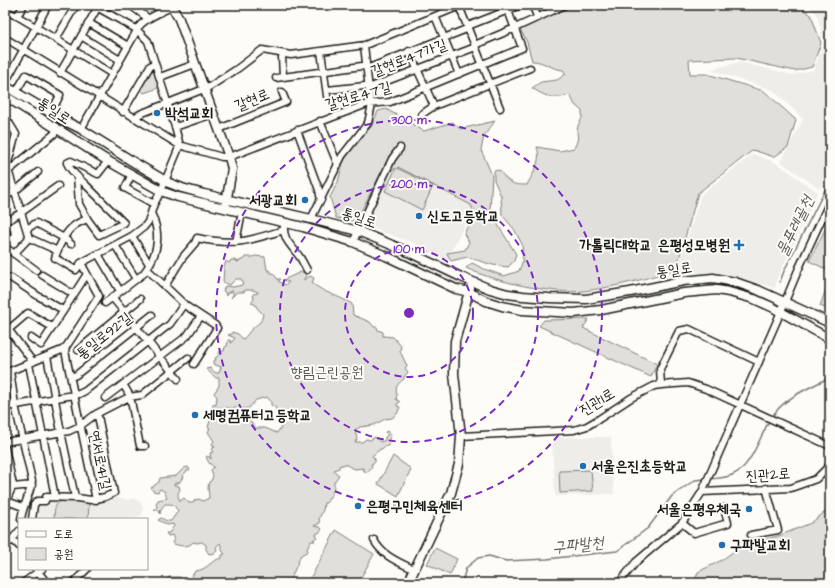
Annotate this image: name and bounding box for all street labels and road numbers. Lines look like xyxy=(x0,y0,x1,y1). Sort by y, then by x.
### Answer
street label: 갈현로47가길 xyxy=(368,34,450,82)
street label: 갈현로47길 xyxy=(323,77,393,115)
street label: 갈현로 xyxy=(231,83,273,117)
street label: 통일로 xyxy=(33,92,75,130)
street label: 통일로 xyxy=(339,202,379,234)
street label: 통일로 xyxy=(654,257,694,283)
street label: 통일로92길 xyxy=(72,308,136,364)
street label: 진관1로 xyxy=(575,383,619,421)
street label: 연서로41길 xyxy=(83,428,117,492)
street label: 진관2로 xyxy=(745,463,791,487)

